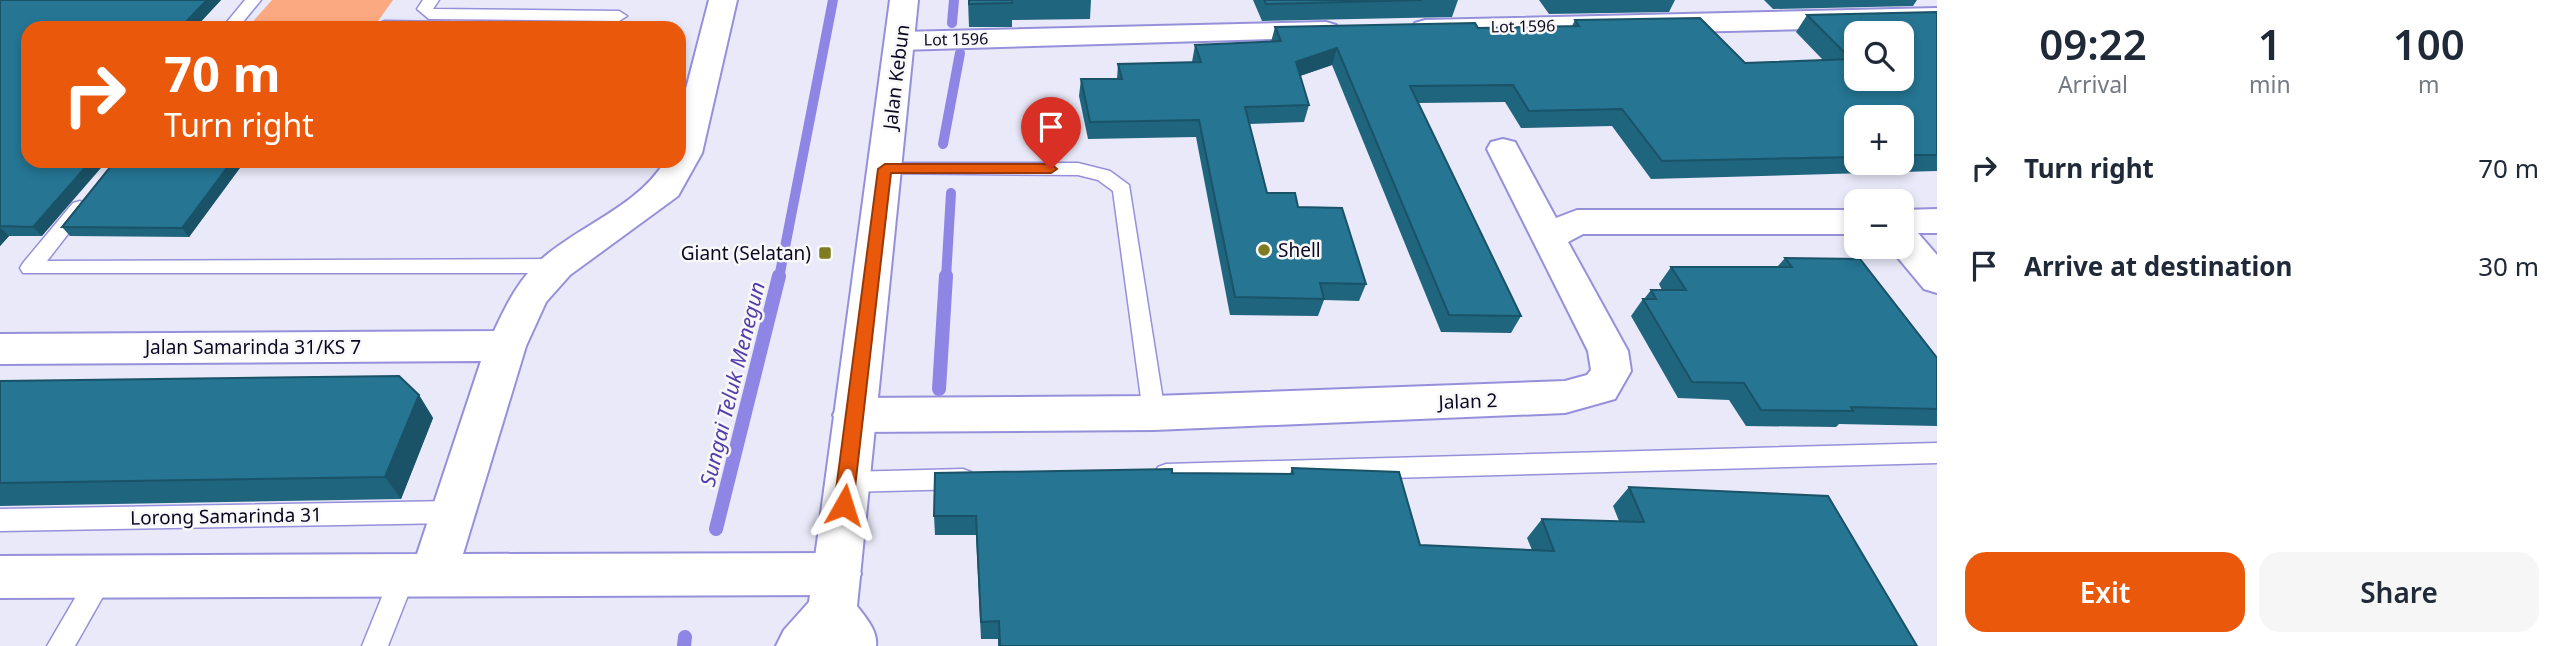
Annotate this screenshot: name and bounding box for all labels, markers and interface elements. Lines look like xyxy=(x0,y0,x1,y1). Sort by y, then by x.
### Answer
street label: Lot 1596 xyxy=(1491,14,1555,38)
text: 09:22 xyxy=(2039,15,2147,72)
text: 1 xyxy=(2258,15,2282,72)
text: 100 xyxy=(2393,15,2465,72)
map controls xyxy=(1844,21,1914,259)
button: search xyxy=(1844,21,1914,91)
street label: Jalan Kebun xyxy=(876,23,915,133)
street label: Lot 1596 xyxy=(924,27,988,51)
text: 70 m xyxy=(164,40,281,106)
icon: right xyxy=(49,49,140,140)
text: Arrival xyxy=(2058,68,2128,100)
text: min xyxy=(2249,68,2291,100)
text: m xyxy=(2418,68,2440,100)
pin xyxy=(1021,97,1081,169)
text: Turn right xyxy=(164,103,314,146)
button: + xyxy=(1844,105,1914,175)
icon: arrive xyxy=(1032,108,1070,146)
icon: right xyxy=(1965,149,2003,187)
text: Turn right xyxy=(2024,150,2154,186)
text: 70 m xyxy=(2478,150,2539,186)
button: − xyxy=(1844,189,1914,259)
place label: Shell xyxy=(1278,237,1321,263)
place label: Giant (Selatan) xyxy=(681,240,811,266)
marker: Shell xyxy=(1256,242,1272,258)
marker: Giant (Selatan) xyxy=(817,245,833,261)
icon: arrive xyxy=(1965,247,2003,285)
text: Arrive at destination xyxy=(2024,248,2293,284)
text: 30 m xyxy=(2478,248,2539,284)
water label: Sungai Teluk Menegun xyxy=(693,279,771,489)
street label: Jalan Samarinda 31/KS 7 xyxy=(143,334,361,360)
street label: Jalan 2 xyxy=(1436,387,1498,415)
position arrow xyxy=(807,468,881,542)
street label: Lorong Samarinda 31 xyxy=(130,501,322,531)
button: Exit xyxy=(1965,552,2245,632)
button: Share xyxy=(2259,552,2539,632)

